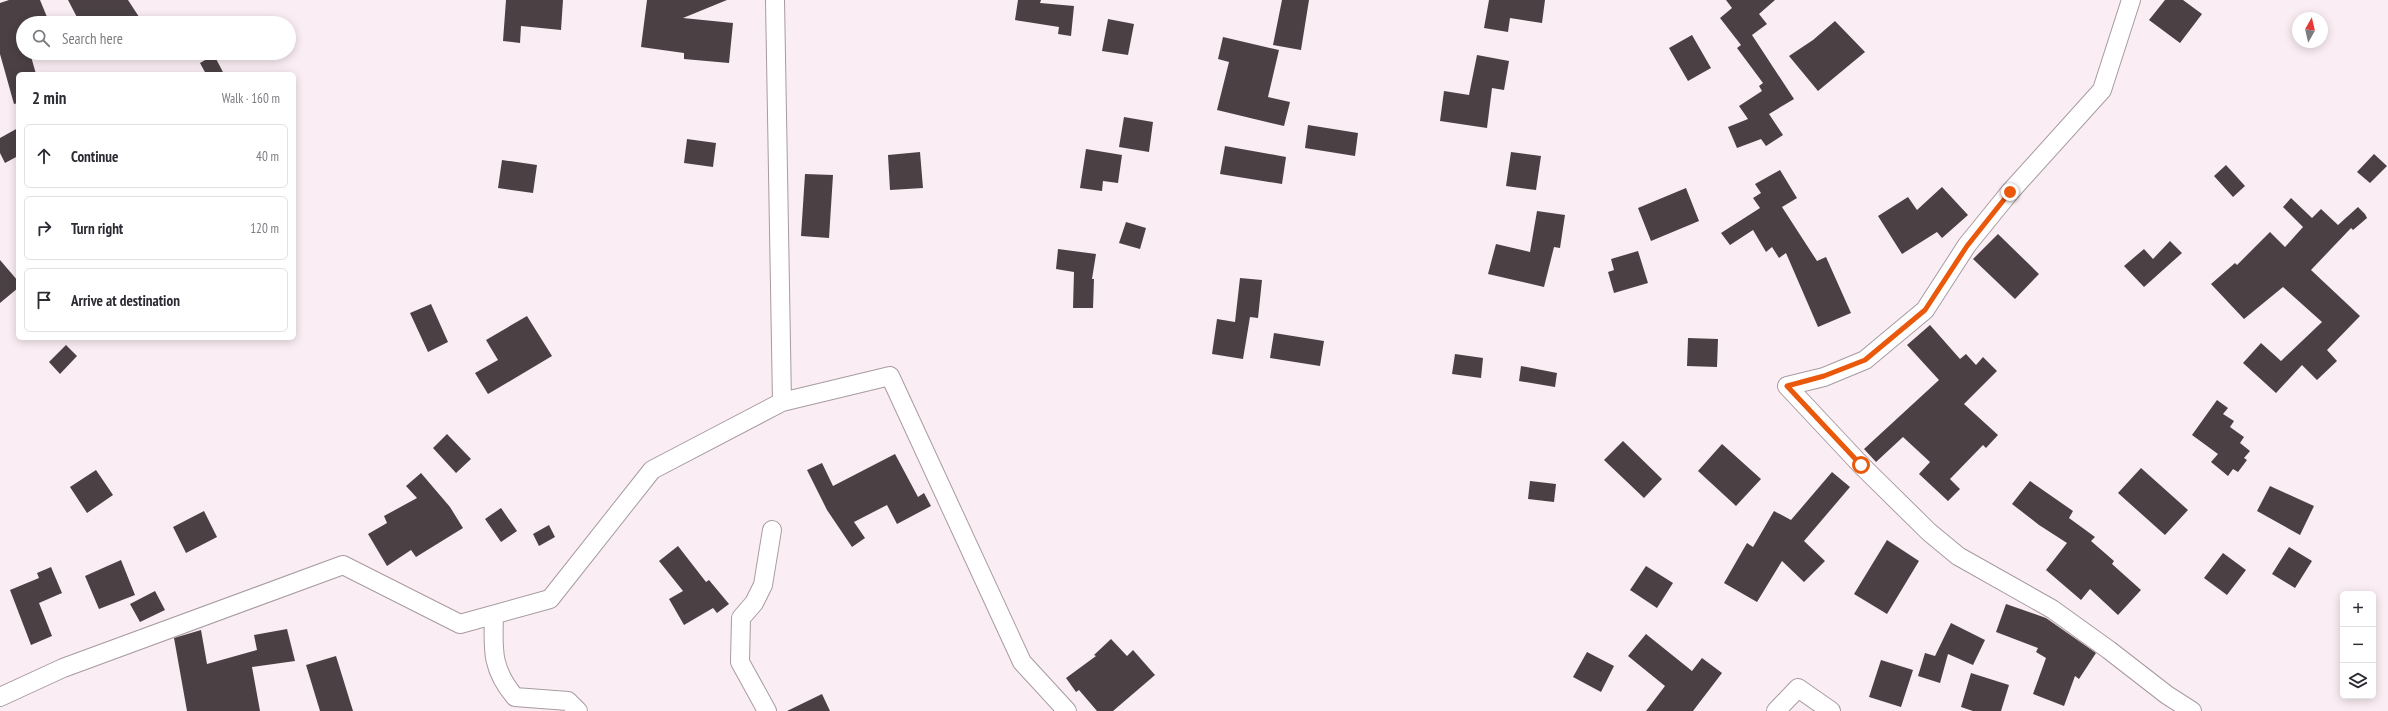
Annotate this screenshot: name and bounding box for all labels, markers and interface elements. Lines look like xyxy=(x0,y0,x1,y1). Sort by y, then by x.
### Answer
north arrow xyxy=(2292,12,2328,48)
search box xyxy=(16,16,296,60)
icon: search xyxy=(30,27,52,49)
text: Search here xyxy=(62,29,123,48)
text: 2 min xyxy=(32,87,66,109)
text: Walk · 160 m xyxy=(222,90,280,107)
icon: ahead xyxy=(33,145,55,167)
text: Continue xyxy=(71,147,118,166)
text: 40 m xyxy=(256,148,279,165)
route end xyxy=(2001,183,2019,201)
icon: right xyxy=(33,217,55,239)
text: Turn right xyxy=(71,219,123,238)
text: 120 m xyxy=(250,220,279,237)
icon: arrive xyxy=(33,289,55,311)
text: Arrive at destination xyxy=(71,291,180,310)
route start xyxy=(1852,456,1870,474)
map controls xyxy=(2340,591,2376,699)
button: + xyxy=(2340,591,2376,627)
button: − xyxy=(2340,627,2376,663)
button: layers xyxy=(2340,663,2376,699)

